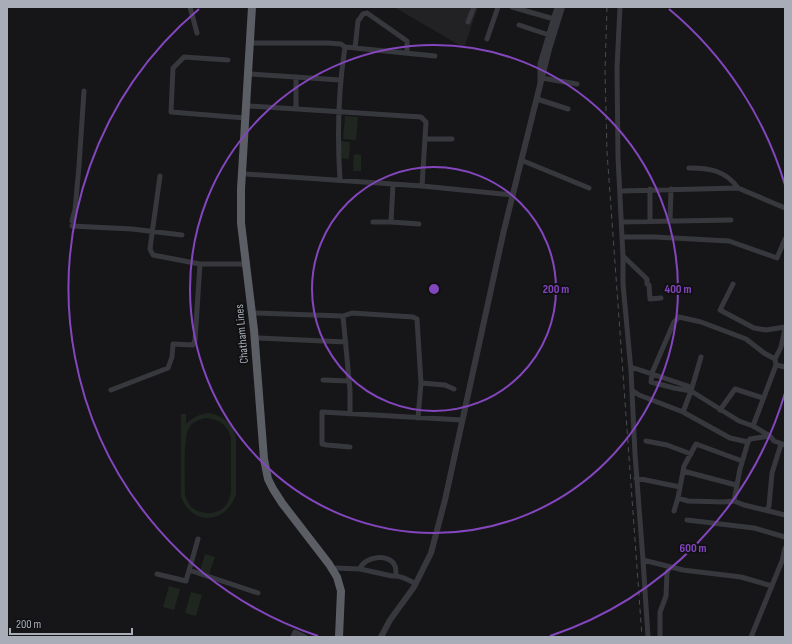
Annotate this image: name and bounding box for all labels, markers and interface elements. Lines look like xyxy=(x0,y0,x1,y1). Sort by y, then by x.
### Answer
centre of rings xyxy=(427,282,441,296)
text: 200 m xyxy=(543,282,569,297)
text: 400 m xyxy=(665,282,691,297)
street label: Chatham Lines xyxy=(232,304,252,364)
text: 600 m xyxy=(680,541,706,556)
scale bar xyxy=(10,610,132,636)
text: 200 m xyxy=(16,617,42,632)

